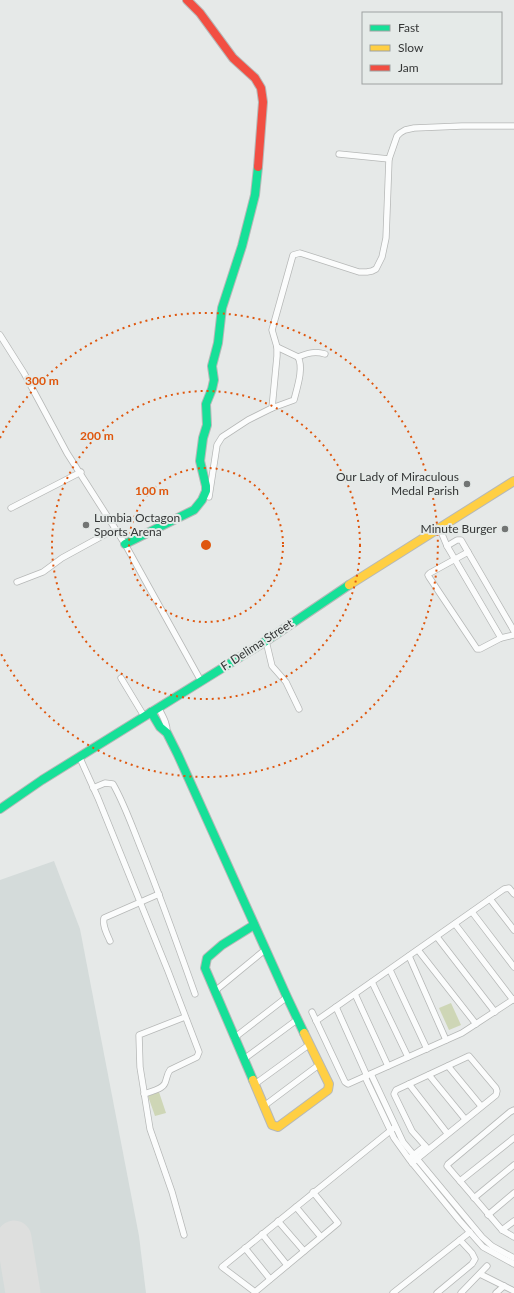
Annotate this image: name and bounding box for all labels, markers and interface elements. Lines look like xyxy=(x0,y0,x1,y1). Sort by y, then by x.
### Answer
legend xyxy=(362,12,502,84)
text: Fast xyxy=(398,20,420,35)
text: Slow xyxy=(398,40,424,55)
text: Jam xyxy=(398,60,419,75)
text: 300 m xyxy=(25,373,59,388)
text: 200 m xyxy=(80,428,114,443)
place label: Our Lady of Miraculous Medal Parish xyxy=(336,469,459,498)
marker: Our Lady of Miraculous Medal Parish xyxy=(462,479,472,489)
text: 100 m xyxy=(135,483,169,498)
place label: Lumbia Octagon Sports Arena xyxy=(94,510,180,539)
marker: Lumbia Octagon Sports Arena xyxy=(81,520,91,530)
place label: Minute Burger xyxy=(421,521,498,536)
marker: Minute Burger xyxy=(500,524,510,534)
centre of rings xyxy=(199,538,213,552)
street label: F. Delima Street xyxy=(218,615,296,674)

